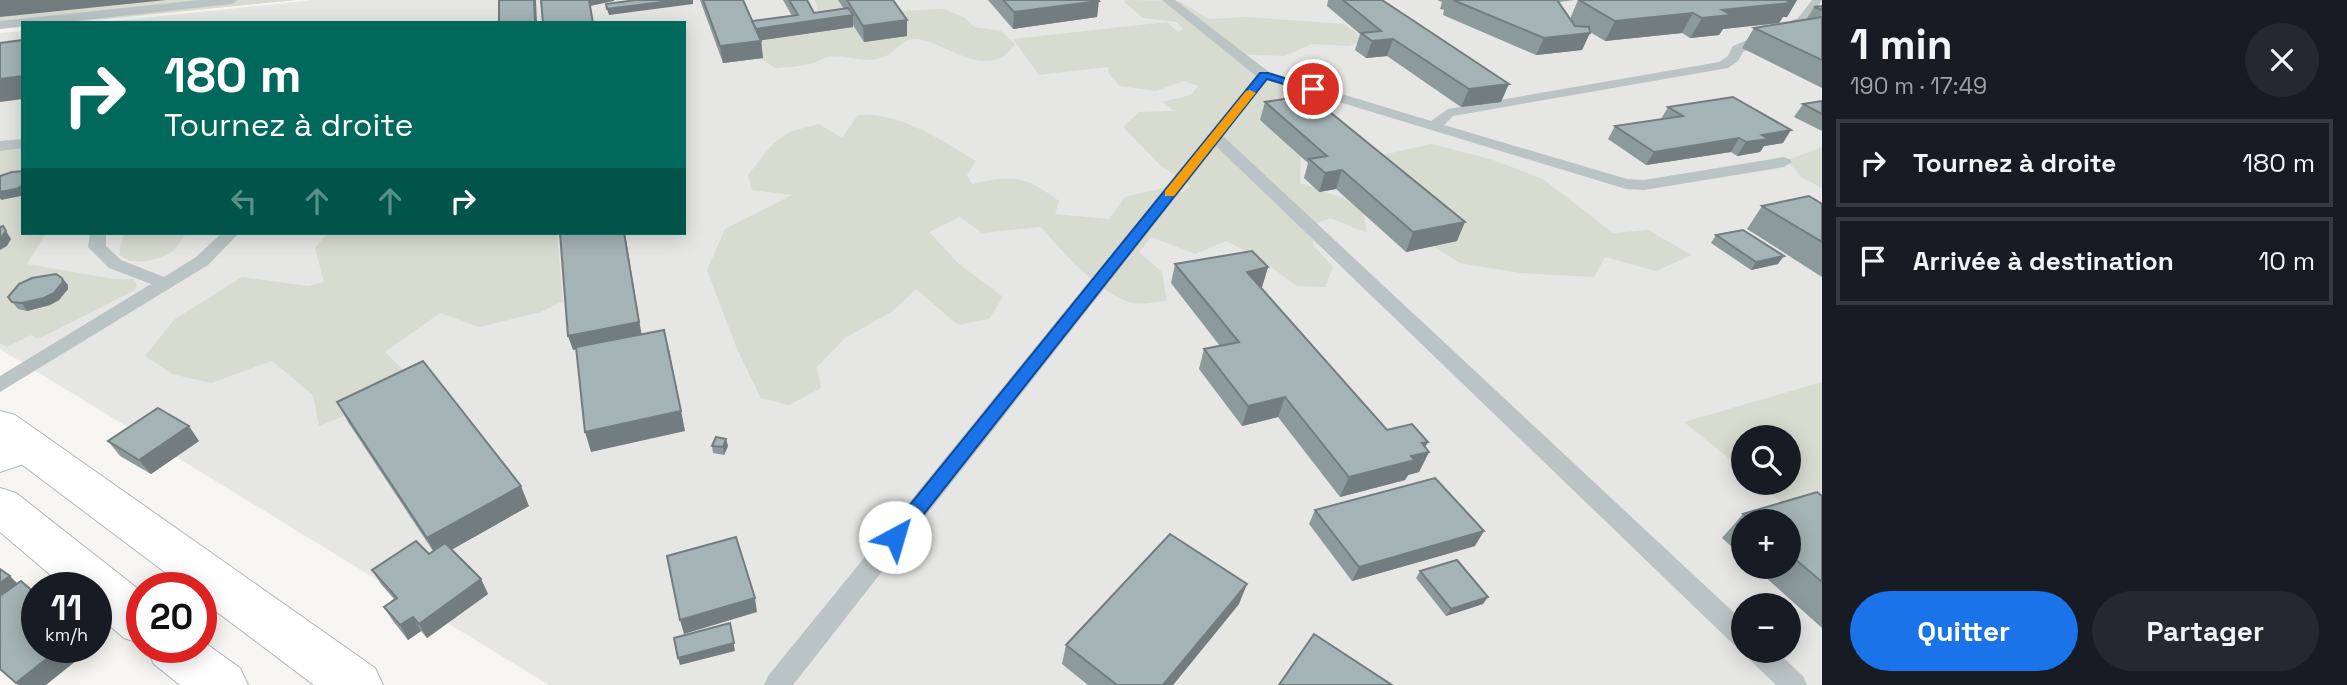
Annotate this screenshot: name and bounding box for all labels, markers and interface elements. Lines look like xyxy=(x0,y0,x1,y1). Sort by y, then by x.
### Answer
text: 1 min xyxy=(1850,18,1953,71)
button: close xyxy=(2245,23,2319,97)
text: 180 m xyxy=(164,44,302,106)
icon: right xyxy=(49,49,140,140)
pin xyxy=(1283,59,1343,119)
icon: arrive xyxy=(1294,70,1332,108)
text: 190 m · 17:49 xyxy=(1850,71,1987,101)
text: Tournez à droite xyxy=(164,105,413,145)
icon: right xyxy=(1854,144,1892,182)
text: Tournez à droite xyxy=(1913,146,2116,180)
text: 180 m xyxy=(2242,146,2315,180)
icon: left xyxy=(225,182,263,220)
icon: ahead xyxy=(298,182,336,220)
icon: ahead xyxy=(371,182,409,220)
icon: right xyxy=(444,182,482,220)
icon: arrive xyxy=(1854,242,1892,280)
text: Arrivée à destination xyxy=(1913,244,2174,278)
text: 10 m xyxy=(2258,244,2315,278)
map controls xyxy=(1731,425,1801,663)
button: search xyxy=(1731,425,1801,495)
position arrow xyxy=(858,500,932,574)
button: + xyxy=(1731,509,1801,579)
speed limit sign: 20 xyxy=(126,572,217,663)
text: 11 xyxy=(51,586,82,630)
button: Quitter xyxy=(1850,591,2078,671)
button: Partager xyxy=(2092,591,2319,671)
button: − xyxy=(1731,593,1801,663)
text: km/h xyxy=(45,623,88,646)

